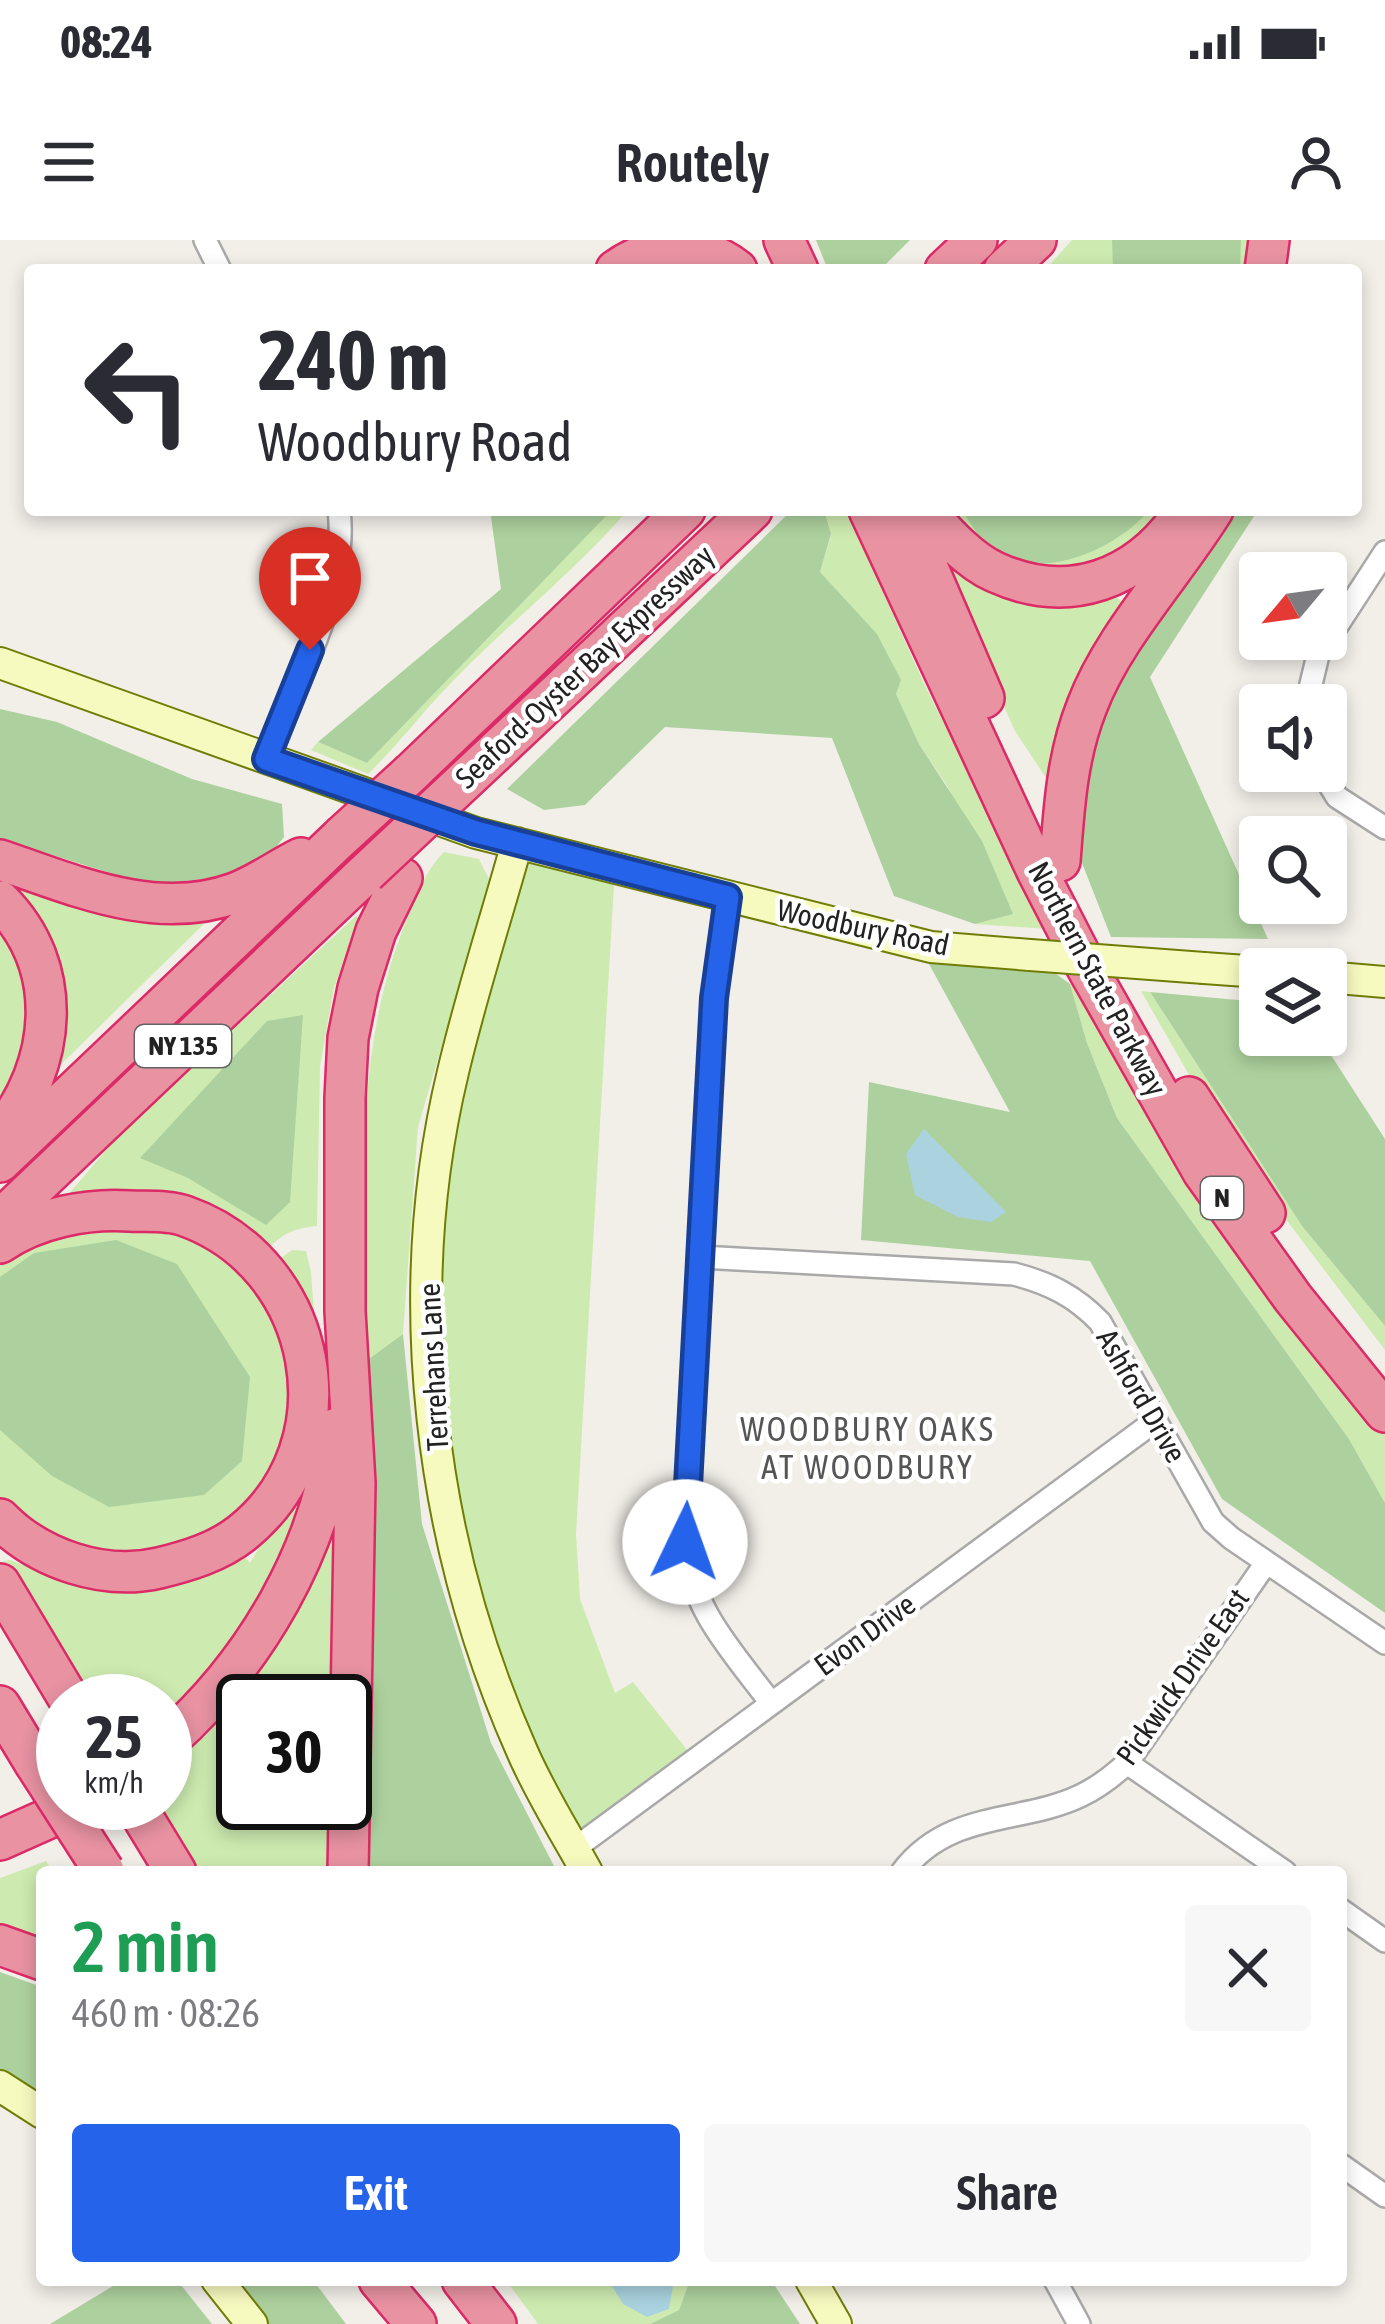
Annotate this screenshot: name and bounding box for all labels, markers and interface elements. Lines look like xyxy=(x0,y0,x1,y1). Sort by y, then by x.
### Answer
text: 08:24 xyxy=(60,16,153,68)
icon: menu xyxy=(36,129,102,195)
icon: person xyxy=(1283,129,1349,195)
text: Routely xyxy=(615,132,770,193)
icon: left xyxy=(60,312,216,468)
text: 240 m xyxy=(258,312,448,408)
text: Woodbury Road xyxy=(258,411,572,472)
pin xyxy=(259,527,361,650)
street label: Seaford-Oyster Bay Expressway xyxy=(448,538,720,795)
icon: arrive xyxy=(277,545,343,611)
north arrow xyxy=(1239,552,1347,660)
map controls xyxy=(1239,552,1347,1056)
button: sound xyxy=(1239,684,1347,792)
button: search xyxy=(1239,816,1347,924)
street label: Northern State Parkway xyxy=(1022,856,1174,1101)
street label: Woodbury Road xyxy=(774,892,952,962)
button: layers xyxy=(1239,948,1347,1056)
road number: NY 135 xyxy=(135,1025,231,1067)
road number: N xyxy=(1201,1177,1243,1219)
street label: Terrehans Lane xyxy=(412,1282,454,1452)
street label: Ashford Drive xyxy=(1090,1323,1193,1468)
district label: WOODBURY OAKS AT WOODBURY xyxy=(740,1410,996,1486)
position arrow xyxy=(622,1479,748,1605)
street label: Pickwick Drive East xyxy=(1109,1582,1255,1771)
street label: Evon Drive xyxy=(808,1586,921,1682)
speed limit sign: 30 xyxy=(216,1674,372,1830)
text: 25 xyxy=(86,1702,142,1771)
text: km/h xyxy=(84,1765,144,1799)
text: 2 min xyxy=(72,1905,219,1987)
button: close xyxy=(1185,1905,1311,2031)
text: 460 m · 08:26 xyxy=(72,1991,260,2035)
button: Exit xyxy=(72,2124,680,2262)
button: Share xyxy=(704,2124,1311,2262)

